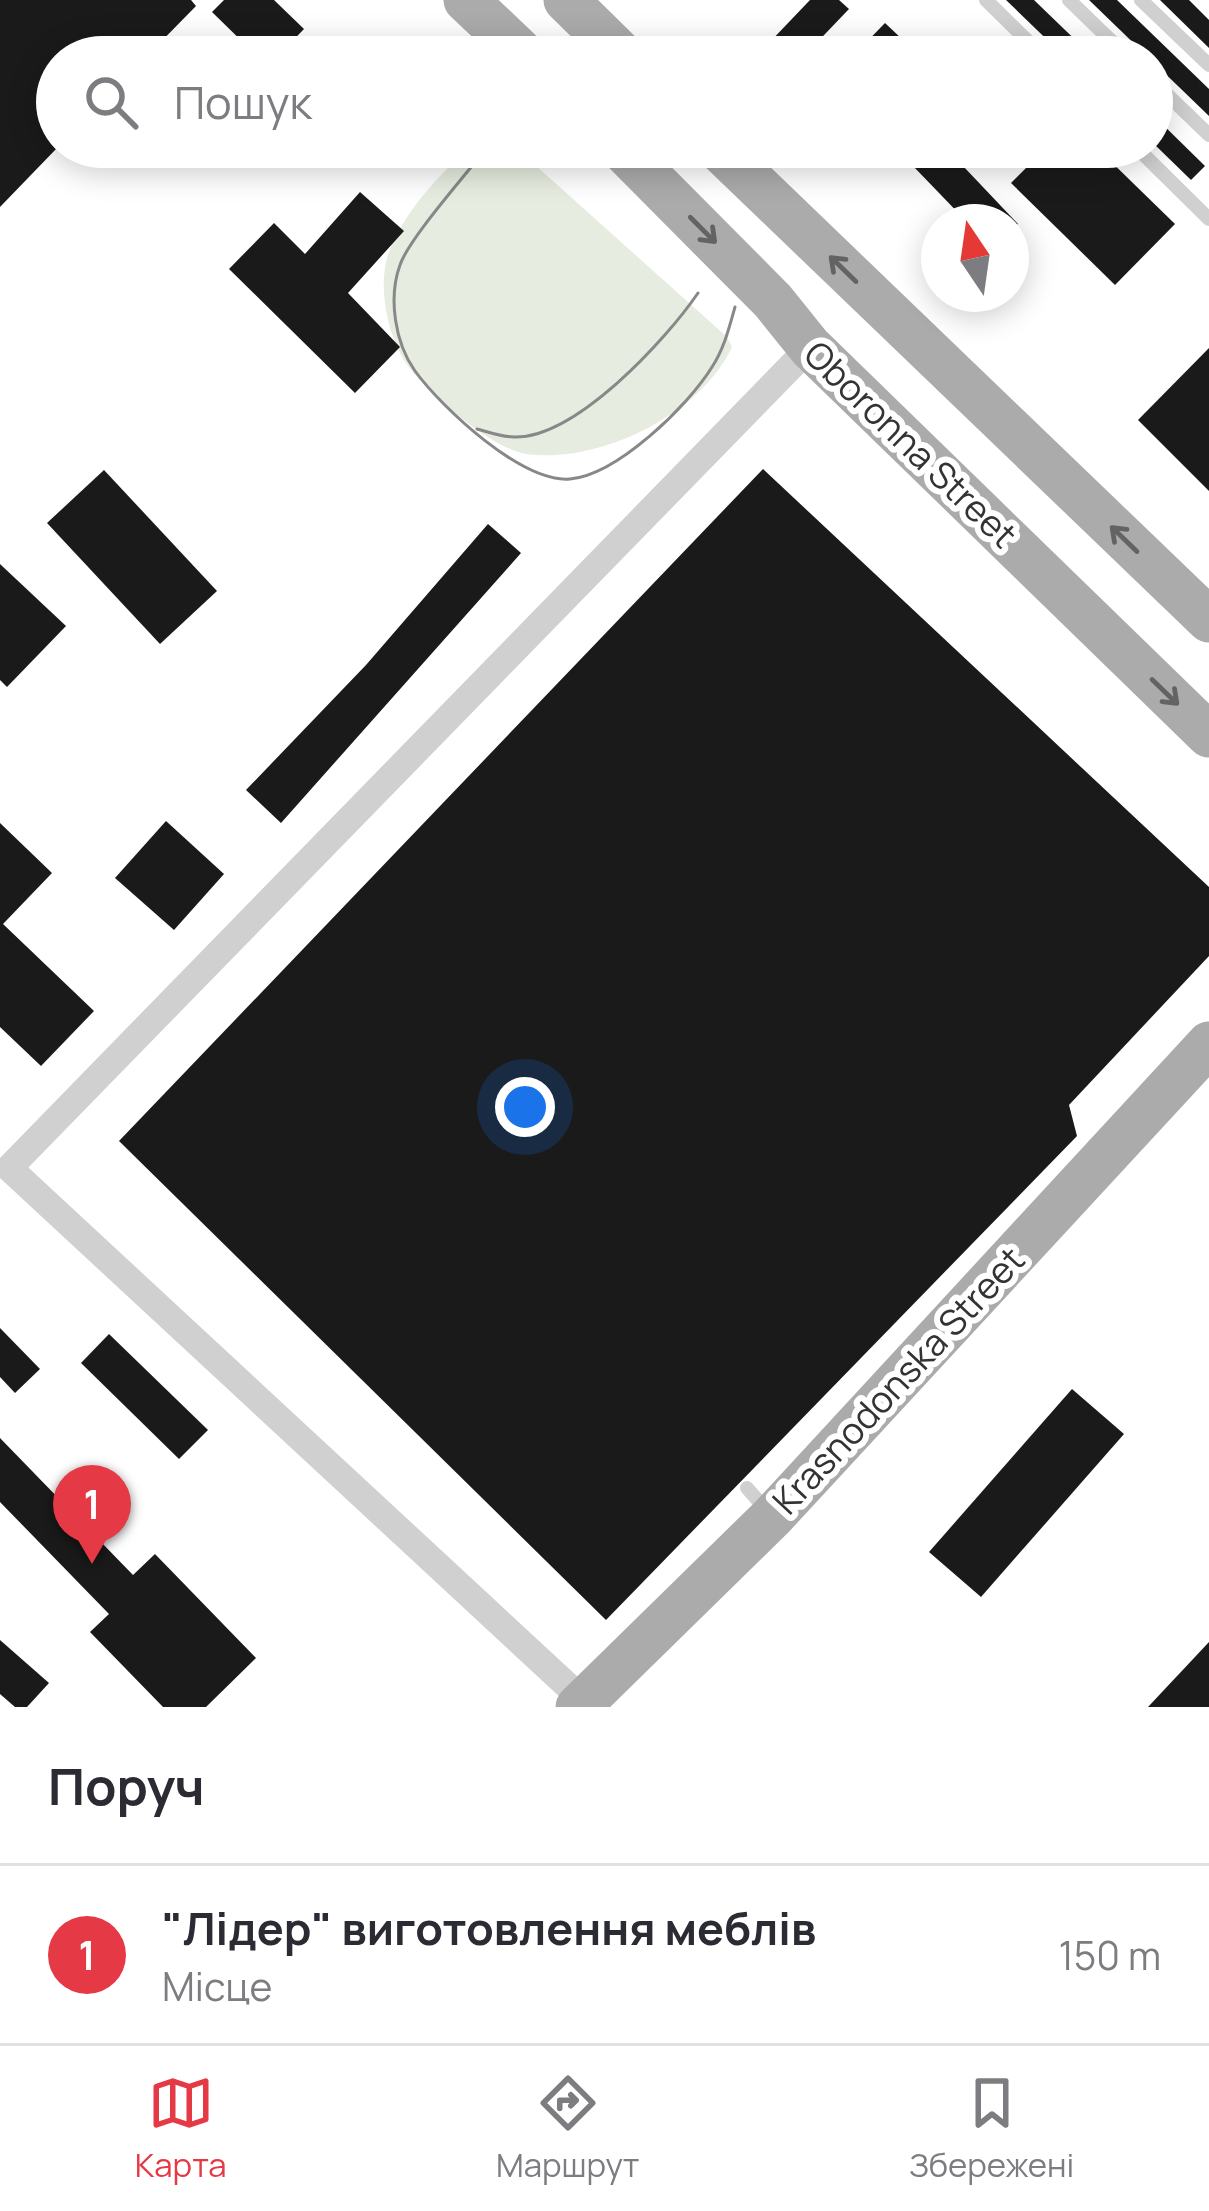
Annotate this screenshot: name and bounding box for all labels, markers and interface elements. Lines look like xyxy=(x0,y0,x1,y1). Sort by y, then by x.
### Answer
search box xyxy=(36,36,1173,168)
icon: search xyxy=(78,69,144,135)
text: Пошук xyxy=(174,71,312,133)
north arrow xyxy=(921,204,1029,312)
one-way arrow xyxy=(688,215,716,244)
one-way arrow xyxy=(829,256,858,284)
street label: Oboronna Street xyxy=(794,330,1028,558)
one-way arrow xyxy=(1110,526,1140,554)
one-way arrow xyxy=(1150,677,1179,705)
your location xyxy=(495,1077,555,1137)
street label: Krasnodonska Street xyxy=(761,1236,1035,1524)
pin: 1 xyxy=(53,1465,131,1564)
text: Поруч xyxy=(48,1751,205,1820)
text: "Лідер" виготовлення меблів xyxy=(162,1897,816,1959)
text: 1 xyxy=(78,1928,96,1982)
text: 150 m xyxy=(1059,1928,1161,1982)
text: Місце xyxy=(162,1959,272,2013)
tab: Карта xyxy=(135,2070,227,2187)
tab: Маршрут xyxy=(496,2070,640,2187)
tab: Збережені xyxy=(909,2070,1074,2187)

